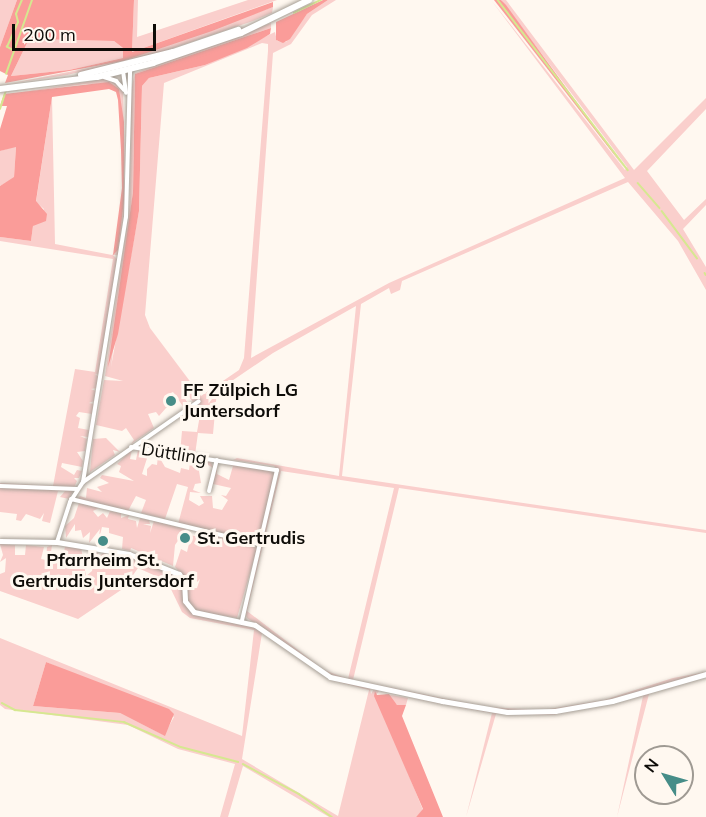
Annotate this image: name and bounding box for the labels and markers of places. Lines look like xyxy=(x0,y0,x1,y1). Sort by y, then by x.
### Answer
place label: FF Zülpich LG Juntersdorf xyxy=(183,380,298,422)
marker: FF Zülpich LG Juntersdorf xyxy=(164,394,178,408)
place label: St. Gertrudis xyxy=(197,527,305,549)
marker: St. Gertrudis xyxy=(178,531,192,545)
marker: Pfarrheim St. Gertrudis Juntersdorf xyxy=(96,534,110,548)
place label: Pfarrheim St. Gertrudis Juntersdorf xyxy=(12,550,194,592)

